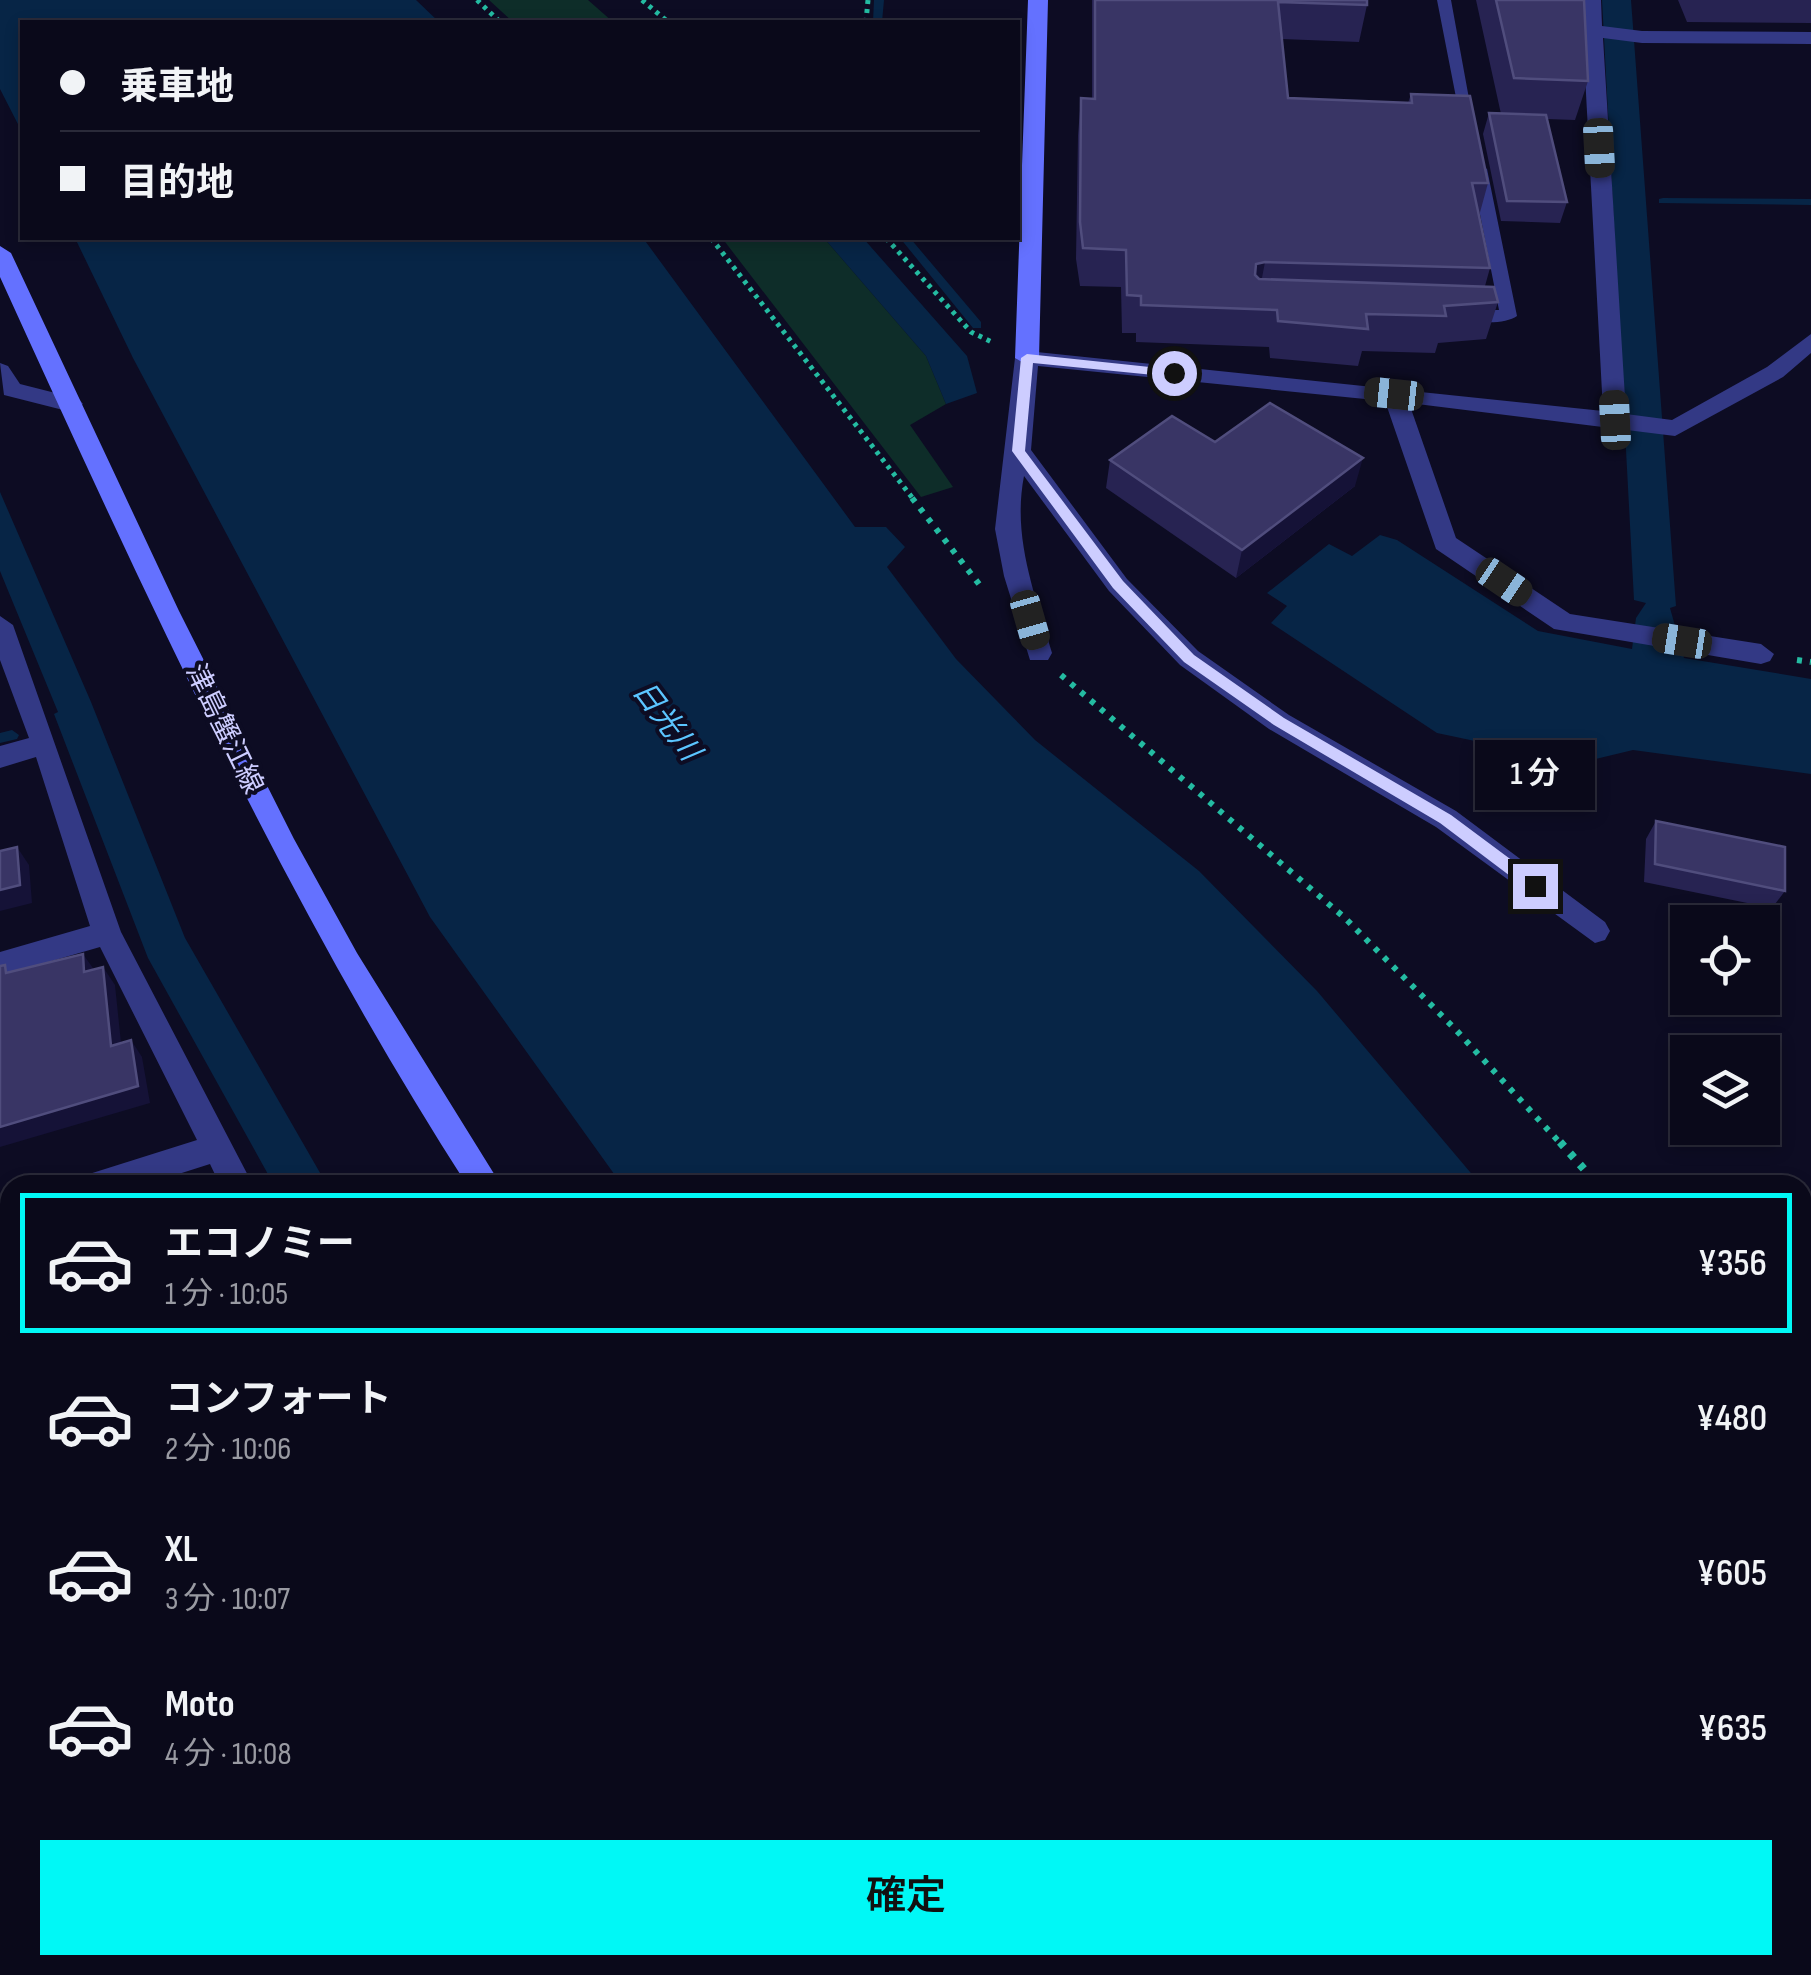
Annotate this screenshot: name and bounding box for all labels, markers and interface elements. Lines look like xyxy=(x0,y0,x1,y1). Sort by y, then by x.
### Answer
text: 乗車地 xyxy=(120,65,234,110)
car xyxy=(1582,117,1616,179)
text: 目的地 xyxy=(120,161,234,206)
route start xyxy=(1152,351,1197,396)
car xyxy=(1363,376,1425,412)
car xyxy=(1598,389,1632,451)
car xyxy=(1471,553,1537,611)
car xyxy=(1007,587,1053,653)
car xyxy=(1650,621,1714,661)
street label: 津島蟹江線 xyxy=(178,659,270,799)
water label: 日光川 xyxy=(625,674,709,770)
callout: 1 分 xyxy=(1475,741,1595,811)
text: 1 分 xyxy=(1511,755,1560,794)
route end xyxy=(1513,864,1558,909)
map controls xyxy=(1670,905,1780,1145)
button: locate xyxy=(1670,905,1780,1015)
button: layers xyxy=(1670,1035,1780,1145)
icon: car xyxy=(45,1218,135,1308)
text: エコノミー xyxy=(165,1222,355,1267)
text: ¥356 xyxy=(1698,1241,1767,1286)
text: 1 分 · 10:05 xyxy=(165,1275,288,1314)
icon: car xyxy=(45,1373,135,1463)
text: コンフォート xyxy=(165,1377,392,1422)
text: ¥480 xyxy=(1696,1396,1767,1441)
text: 2 分 · 10:06 xyxy=(165,1430,291,1469)
text: XL xyxy=(165,1527,198,1572)
icon: car xyxy=(45,1528,135,1618)
text: ¥605 xyxy=(1697,1551,1767,1596)
text: 3 分 · 10:07 xyxy=(165,1580,290,1619)
text: Moto xyxy=(165,1682,235,1727)
icon: car xyxy=(45,1683,135,1773)
text: ¥635 xyxy=(1698,1706,1767,1751)
text: 4 分 · 10:08 xyxy=(165,1735,291,1774)
button: 確定 xyxy=(40,1840,1772,1955)

